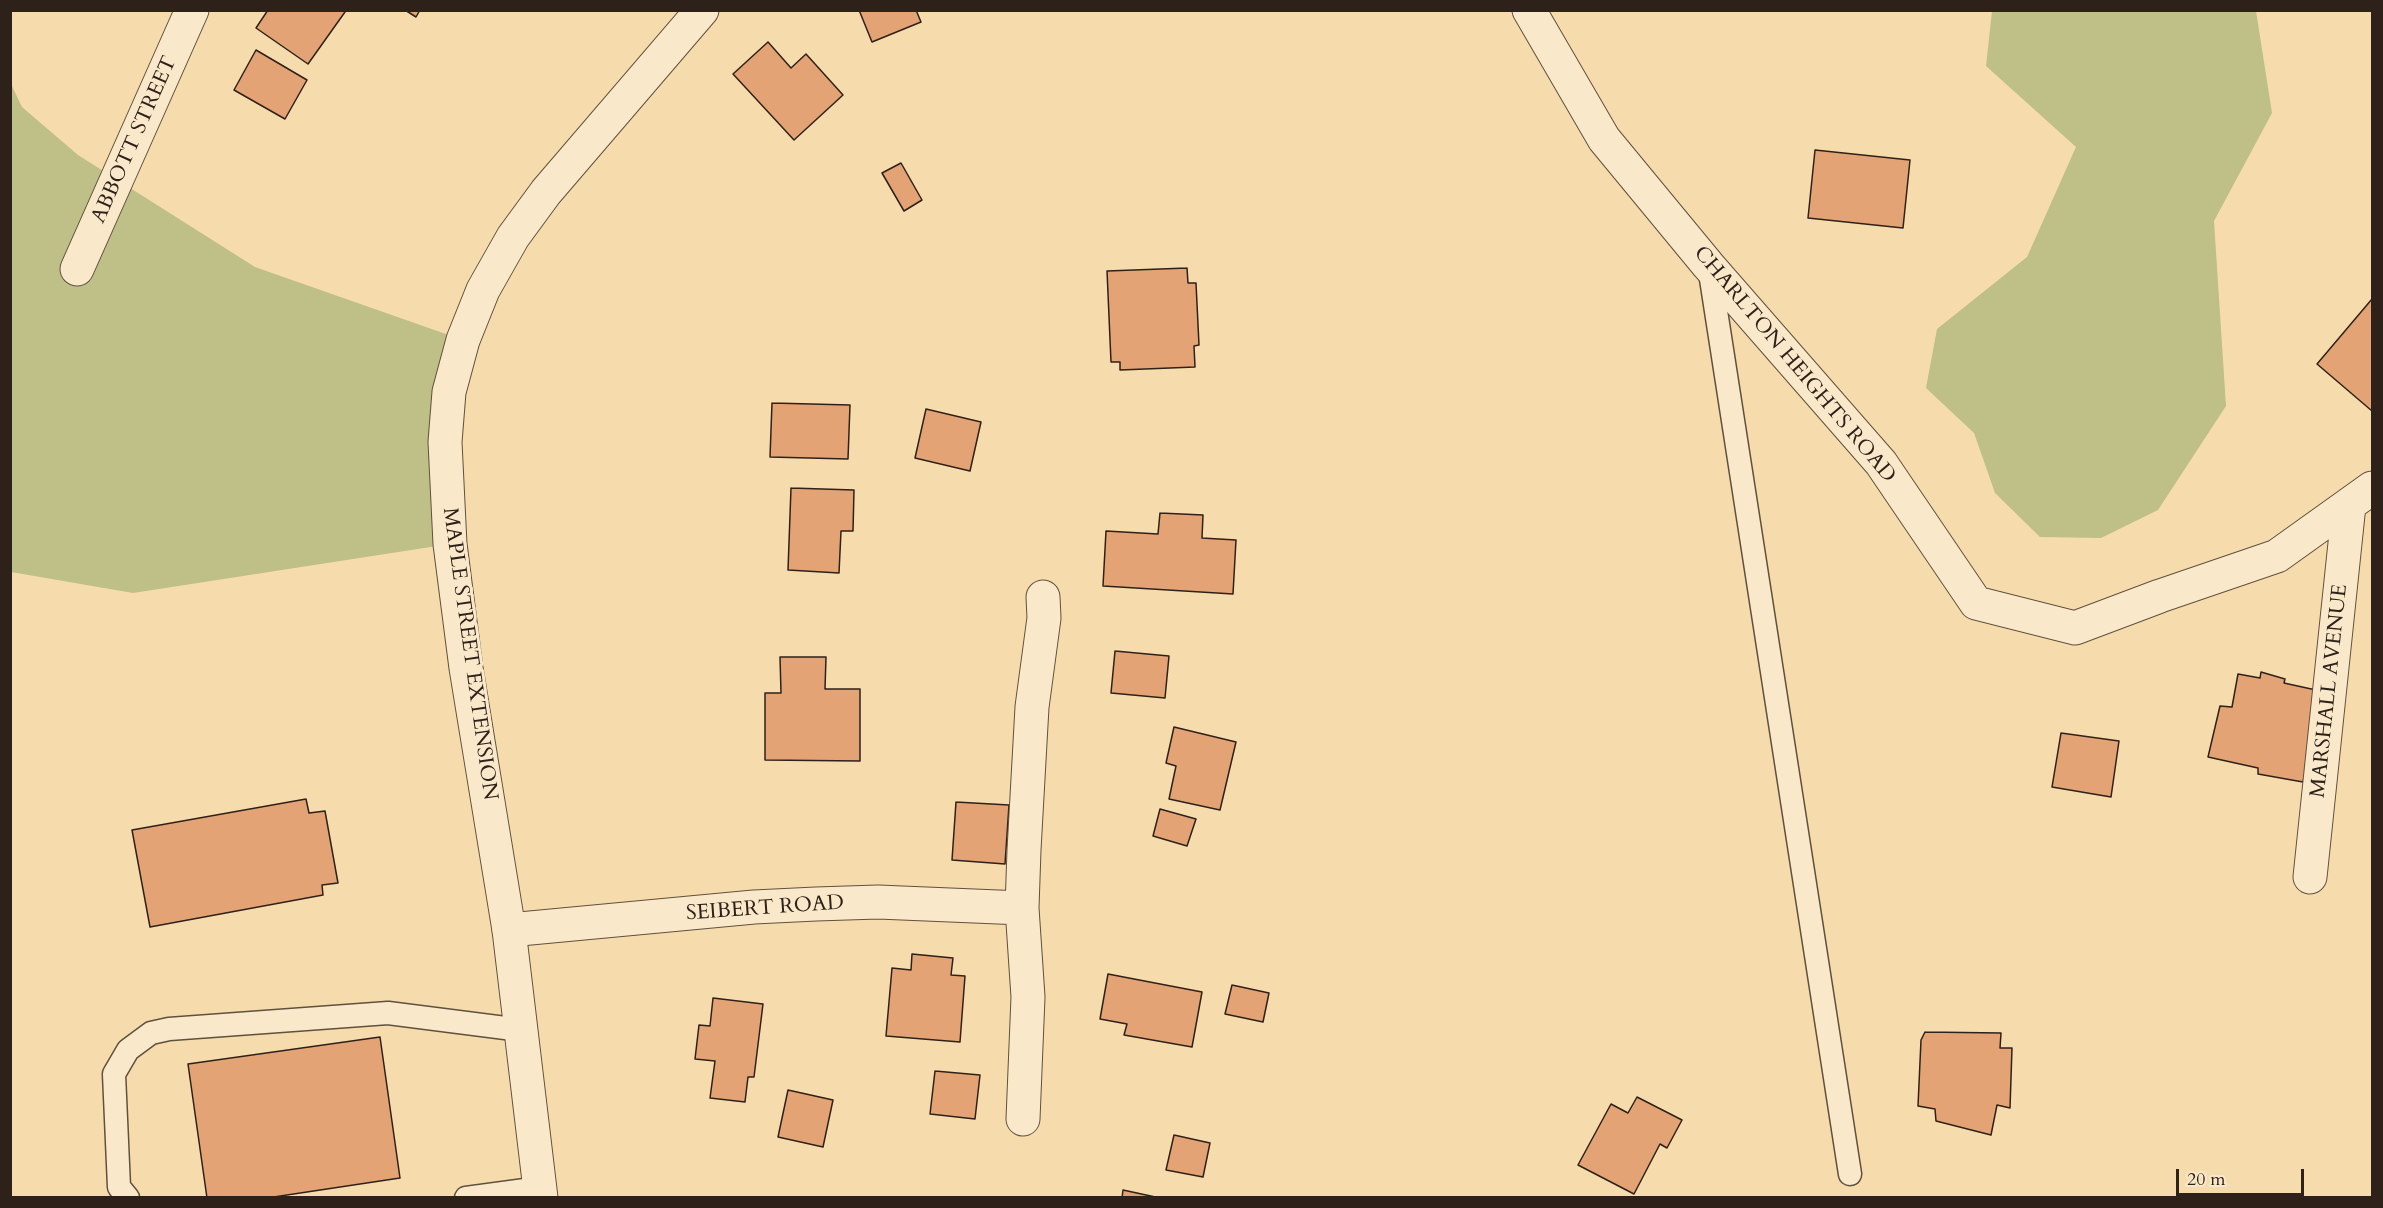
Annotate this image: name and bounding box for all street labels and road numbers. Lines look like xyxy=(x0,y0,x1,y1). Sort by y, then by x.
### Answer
street label: ABBOTT STREET xyxy=(87,53,183,227)
street label: CHARLTON HEIGHTS ROAD xyxy=(1688,242,1900,488)
street label: MAPLE STREET EXTENSION xyxy=(436,506,502,802)
street label: MARSHALL AVENUE xyxy=(2306,583,2354,799)
street label: SEIBERT ROAD xyxy=(685,891,845,927)

